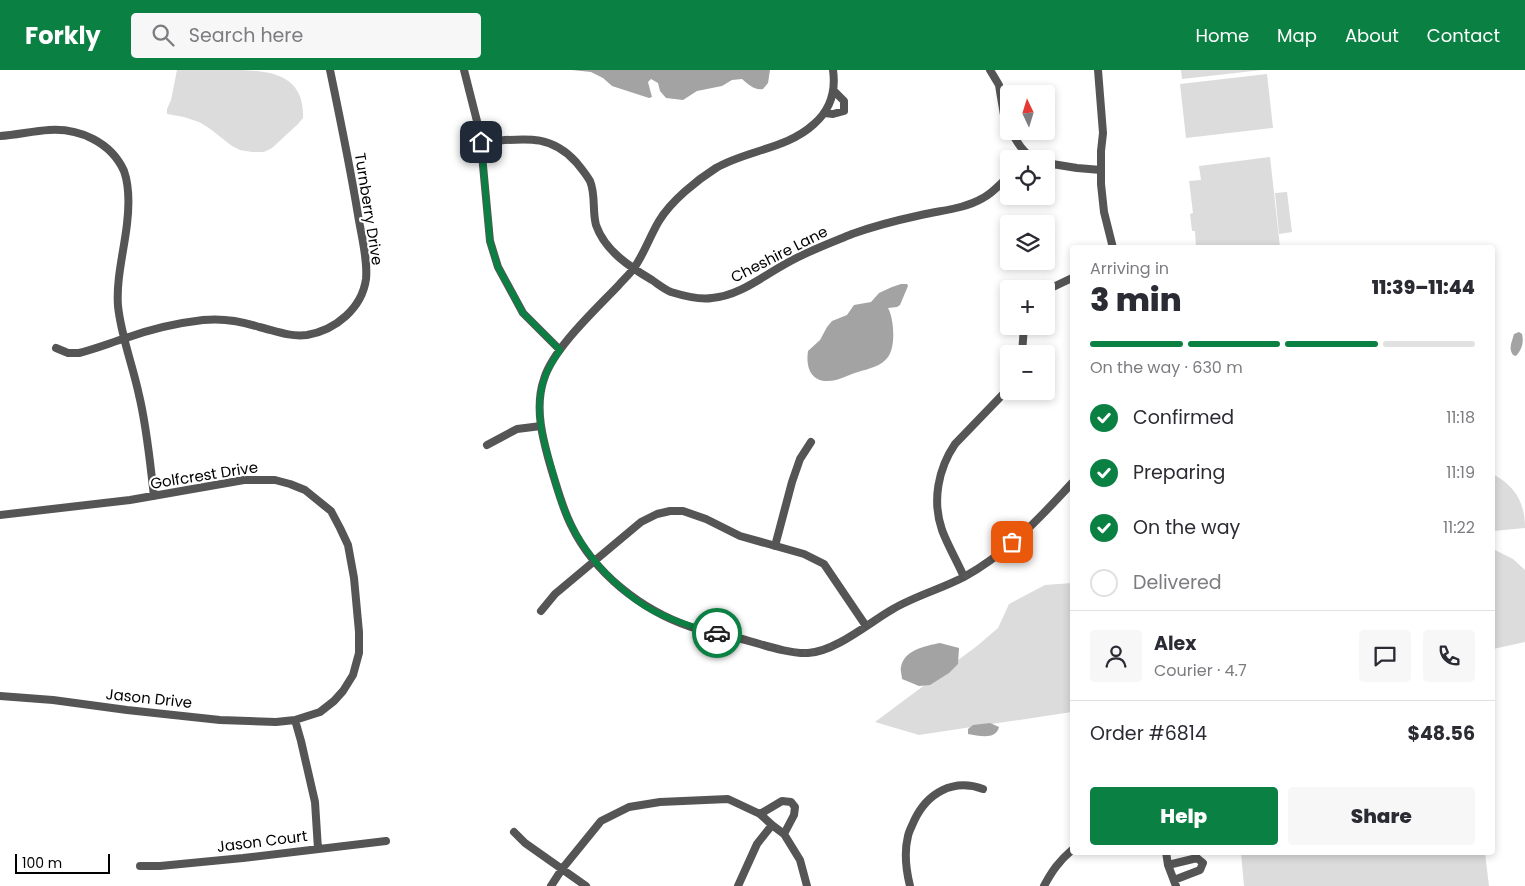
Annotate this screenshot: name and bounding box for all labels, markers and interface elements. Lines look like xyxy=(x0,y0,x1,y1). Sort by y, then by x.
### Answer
search box xyxy=(131,13,481,58)
text: Forkly xyxy=(25,19,101,52)
icon: search xyxy=(149,21,177,49)
text: Search here xyxy=(189,22,303,49)
text: Home xyxy=(1195,23,1249,48)
text: Map xyxy=(1277,23,1317,48)
text: About xyxy=(1345,23,1399,48)
text: Contact xyxy=(1427,23,1500,48)
north arrow xyxy=(1000,85,1055,140)
map controls xyxy=(1000,85,1055,400)
pin xyxy=(460,121,502,163)
icon: home xyxy=(467,128,495,156)
button: locate xyxy=(1000,150,1055,205)
street label: Turnberry Drive xyxy=(350,151,388,267)
button: layers xyxy=(1000,215,1055,270)
street label: Cheshire Lane xyxy=(727,221,831,287)
text: Arriving in xyxy=(1090,257,1169,280)
text: 11:39–11:44 xyxy=(1372,274,1475,301)
text: 3 min xyxy=(1090,277,1182,322)
button: + xyxy=(1000,280,1055,335)
button: − xyxy=(1000,345,1055,400)
text: On the way · 630 m xyxy=(1090,356,1243,379)
icon: check xyxy=(1090,404,1118,432)
text: Confirmed xyxy=(1133,404,1234,431)
text: 11:18 xyxy=(1446,406,1475,429)
street label: Golfcrest Drive xyxy=(149,456,259,494)
icon: check xyxy=(1090,459,1118,487)
text: Preparing xyxy=(1133,459,1225,486)
text: 11:19 xyxy=(1446,461,1475,484)
icon: check xyxy=(1090,514,1118,542)
text: On the way xyxy=(1133,514,1240,541)
text: 11:22 xyxy=(1443,516,1475,539)
pin xyxy=(991,521,1033,563)
icon: bag xyxy=(998,528,1026,556)
text: Delivered xyxy=(1133,569,1222,596)
courier xyxy=(692,608,742,658)
icon: car xyxy=(703,619,731,647)
button: person xyxy=(1090,630,1142,682)
text: Alex xyxy=(1154,630,1196,657)
button: chat xyxy=(1359,630,1411,682)
button: phone xyxy=(1423,630,1475,682)
text: Courier · 4.7 xyxy=(1154,659,1247,682)
street label: Jason Drive xyxy=(105,683,193,713)
text: Order #6814 xyxy=(1090,720,1207,747)
text: $48.56 xyxy=(1408,720,1475,747)
button: Help xyxy=(1090,787,1278,845)
button: Share xyxy=(1288,787,1475,845)
street label: Jason Court xyxy=(216,825,308,857)
scale bar xyxy=(15,851,110,874)
text: 100 m xyxy=(22,853,62,873)

